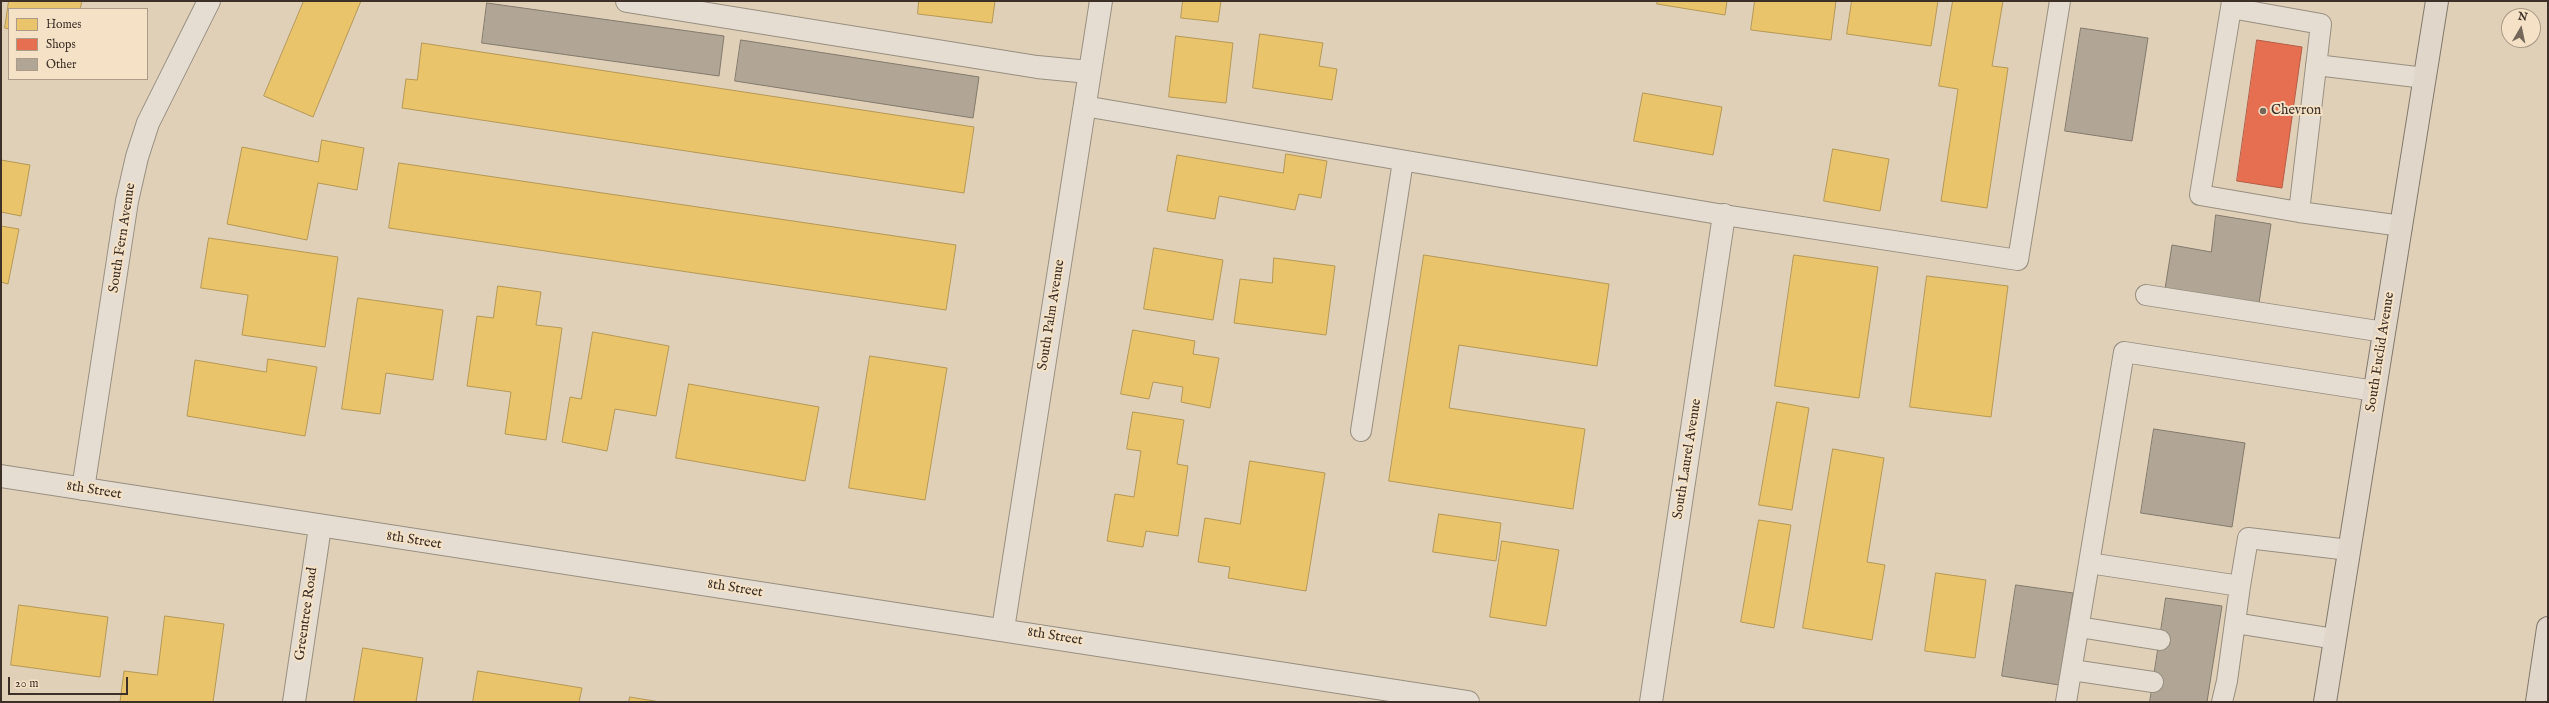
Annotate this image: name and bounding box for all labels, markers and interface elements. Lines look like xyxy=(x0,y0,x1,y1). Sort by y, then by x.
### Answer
legend xyxy=(8,8,148,80)
north arrow xyxy=(2501,8,2541,48)
text: N xyxy=(2517,9,2529,25)
text: Homes xyxy=(46,17,82,32)
text: Shops xyxy=(46,37,76,52)
text: Other xyxy=(46,57,76,72)
place label: Chevron xyxy=(2271,103,2321,119)
marker: Chevron xyxy=(2258,106,2268,116)
street label: South Fern Avenue xyxy=(106,182,140,294)
street label: South Palm Avenue xyxy=(1035,258,1069,372)
street label: South Euclid Avenue xyxy=(2363,291,2399,413)
street label: South Laurel Avenue xyxy=(1670,398,1706,520)
street label: 8th Street xyxy=(65,478,123,504)
street label: 8th Street xyxy=(385,528,443,554)
street label: Greentree Road xyxy=(292,566,322,662)
street label: 8th Street xyxy=(706,576,764,602)
street label: 8th Street xyxy=(1026,624,1084,650)
scale bar xyxy=(10,669,130,695)
text: 20 m xyxy=(15,676,38,691)

